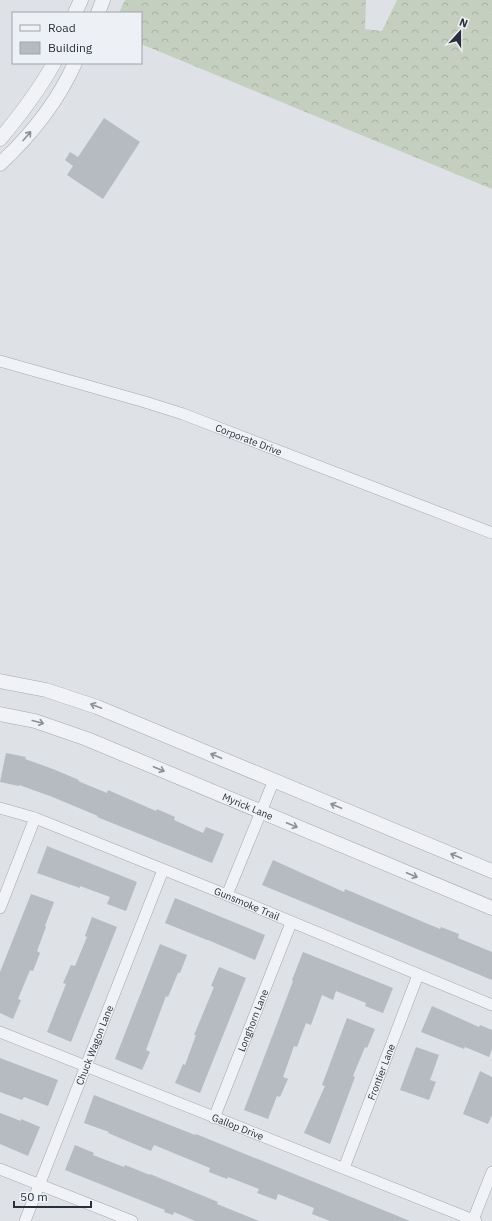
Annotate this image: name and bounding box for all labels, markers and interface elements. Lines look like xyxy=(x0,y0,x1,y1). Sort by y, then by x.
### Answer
legend xyxy=(12,12,142,64)
north arrow xyxy=(440,12,480,52)
text: N xyxy=(457,15,470,31)
text: Road xyxy=(48,20,76,35)
text: Building xyxy=(48,40,93,55)
one-way arrow xyxy=(23,131,32,141)
street label: Corporate Drive xyxy=(213,421,284,459)
one-way arrow xyxy=(90,702,102,710)
one-way arrow xyxy=(32,719,45,726)
one-way arrow xyxy=(210,752,222,759)
one-way arrow xyxy=(153,766,165,774)
street label: Myrick Lane xyxy=(220,790,275,823)
one-way arrow xyxy=(330,802,342,809)
one-way arrow xyxy=(286,821,298,829)
one-way arrow xyxy=(450,852,462,859)
one-way arrow xyxy=(406,871,418,879)
street label: Gunsmoke Trail xyxy=(212,884,282,923)
street label: Longhorn Lane xyxy=(235,987,271,1054)
street label: Chuck Wagon Lane xyxy=(73,1003,116,1087)
street label: Frontier Lane xyxy=(365,1041,398,1102)
street label: Gallop Drive xyxy=(210,1111,266,1143)
scale bar xyxy=(14,1183,91,1209)
text: 50 m xyxy=(20,1189,48,1204)

